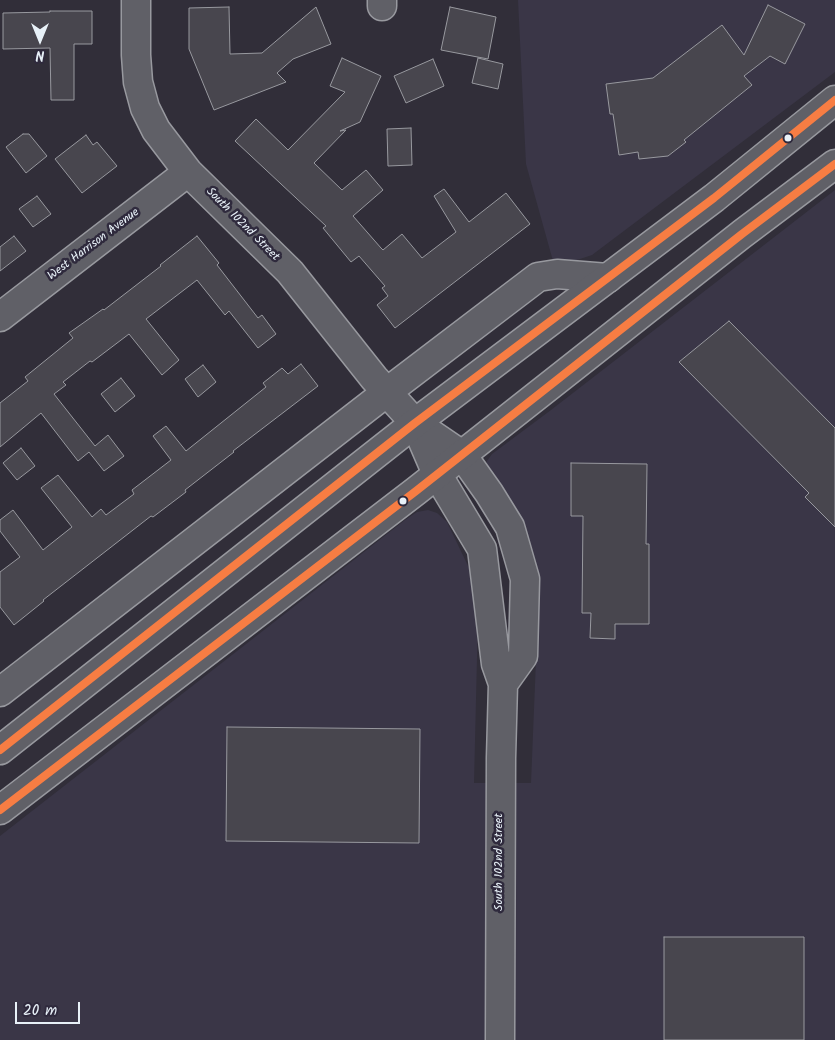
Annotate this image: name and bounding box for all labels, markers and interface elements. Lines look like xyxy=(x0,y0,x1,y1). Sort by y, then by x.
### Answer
north arrow xyxy=(15,15,65,65)
text: N xyxy=(36,44,44,66)
unlabelled marker xyxy=(783,133,793,143)
street label: South 102nd Street xyxy=(202,185,282,265)
street label: West Harrison Avenue xyxy=(45,206,143,284)
unlabelled marker xyxy=(398,496,408,506)
street label: South 102nd Street xyxy=(493,813,507,911)
scale bar xyxy=(18,992,82,1024)
text: 20 m xyxy=(23,999,57,1023)

